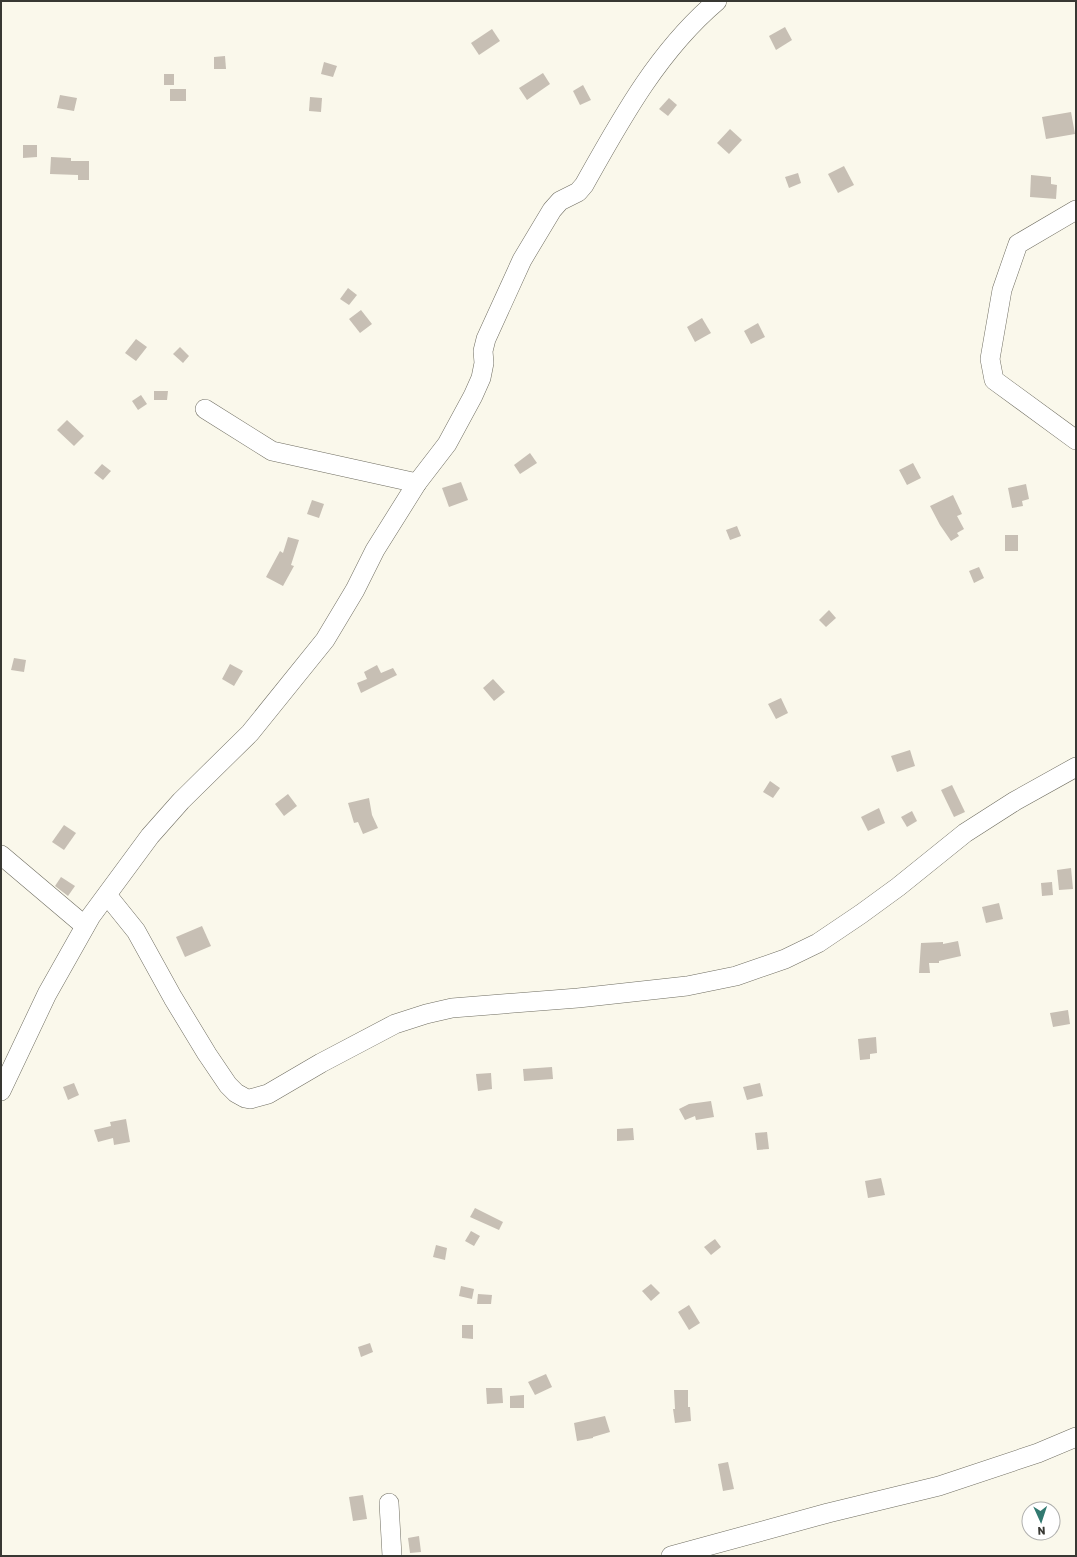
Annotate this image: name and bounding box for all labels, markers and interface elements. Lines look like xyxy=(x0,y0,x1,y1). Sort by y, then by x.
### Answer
north arrow xyxy=(1021,1501,1061,1541)
text: N xyxy=(1037,1524,1046,1537)

